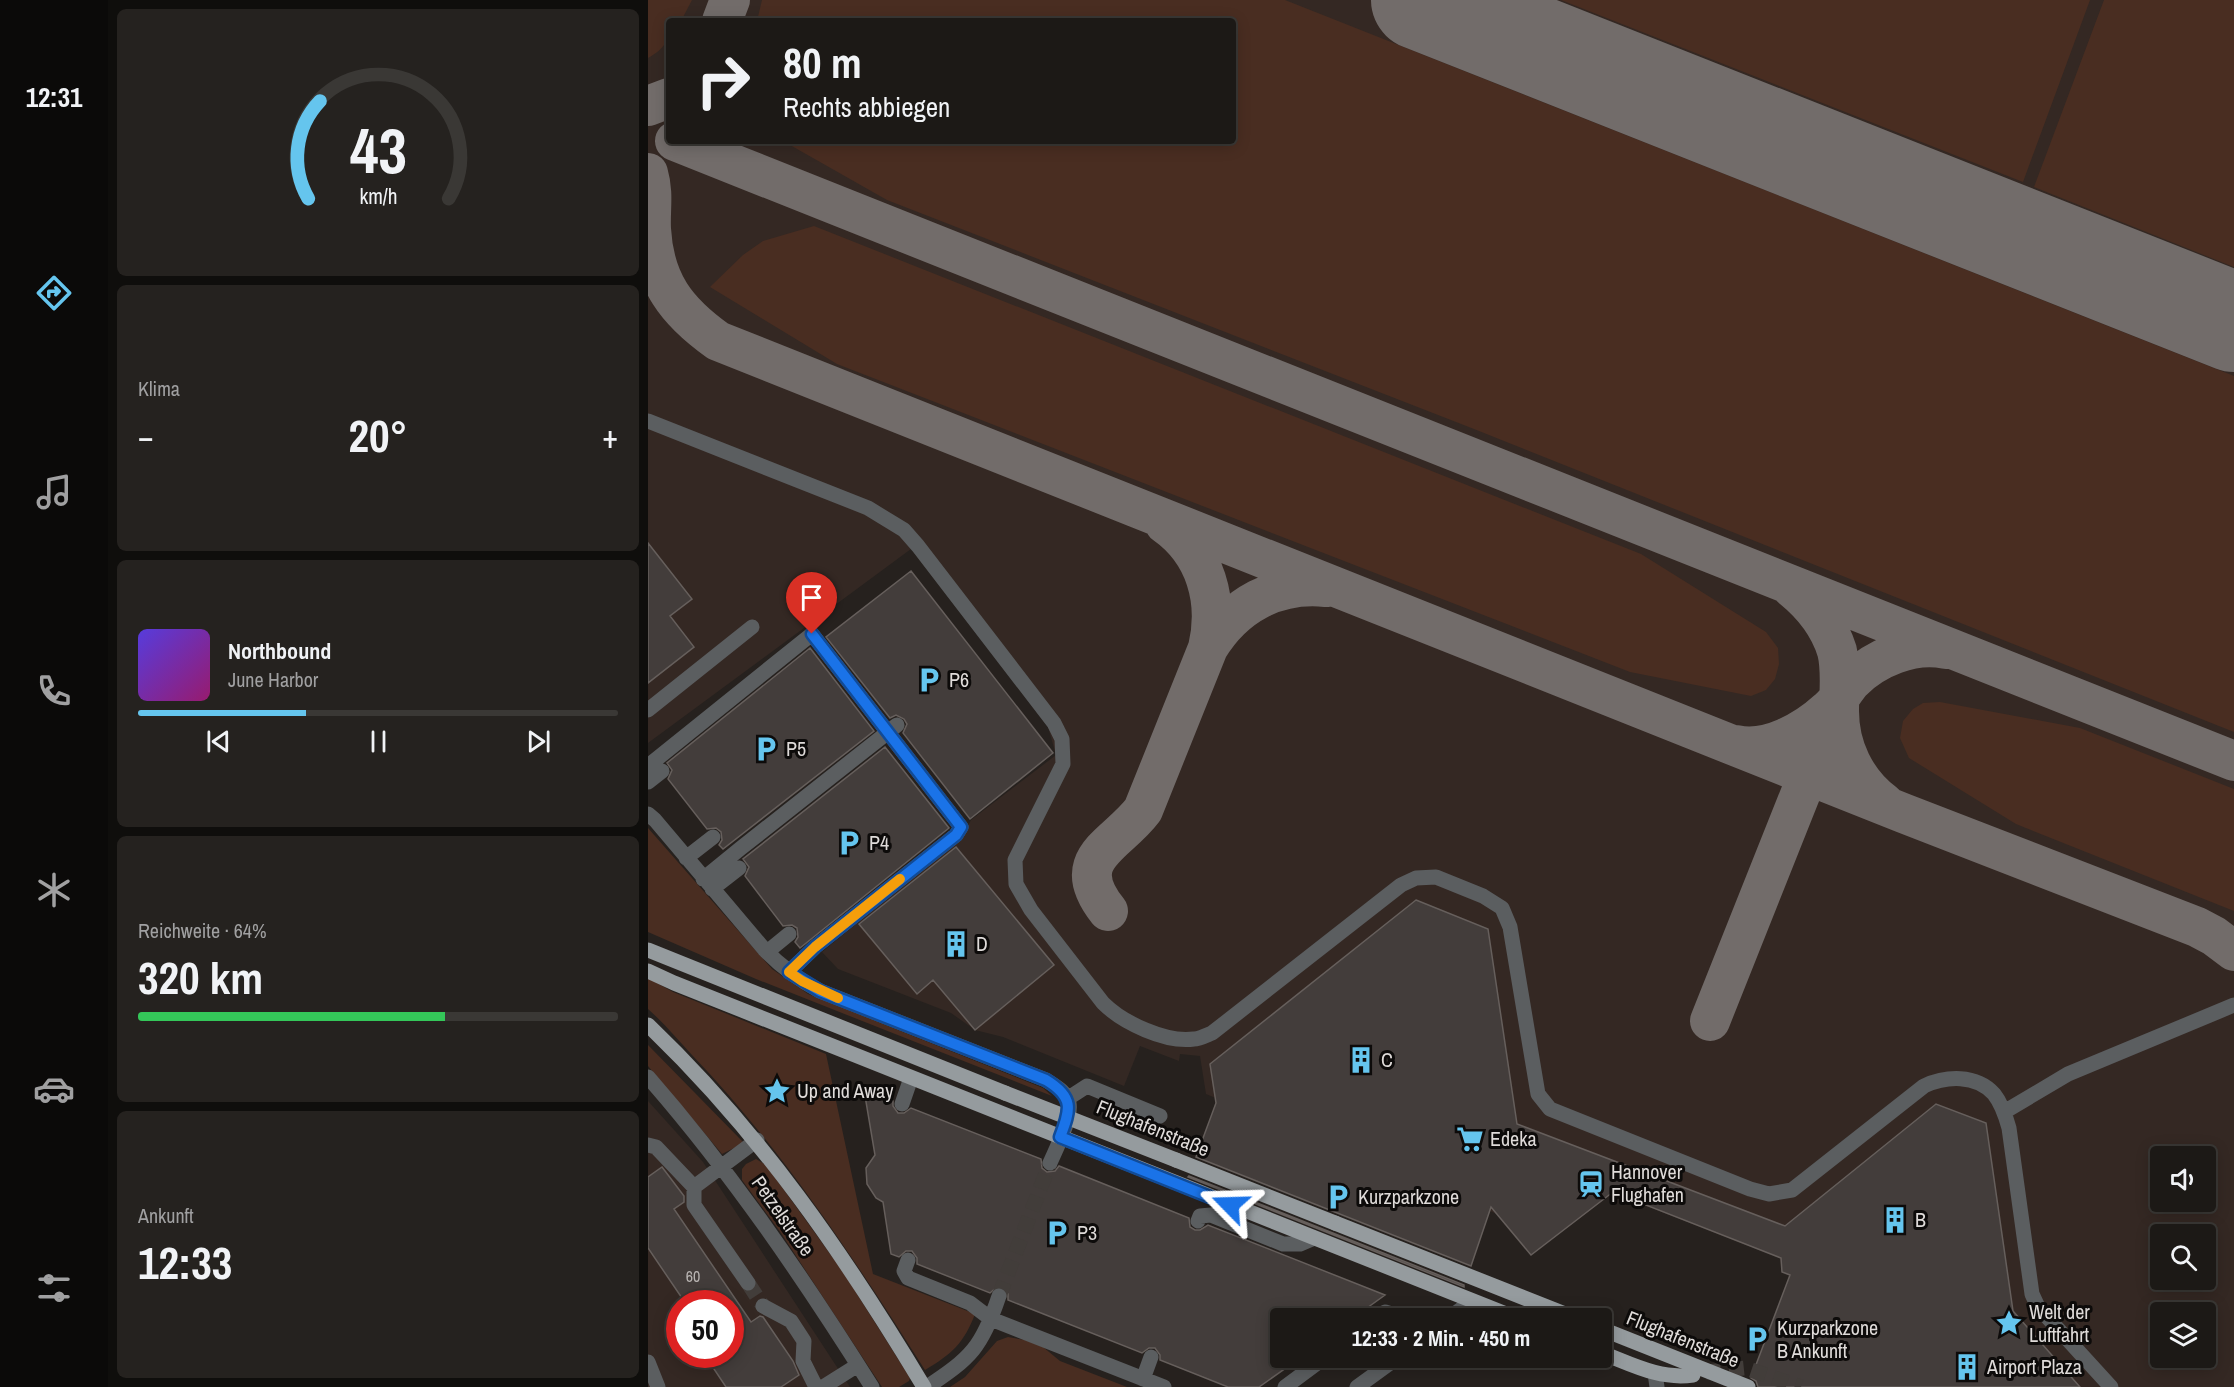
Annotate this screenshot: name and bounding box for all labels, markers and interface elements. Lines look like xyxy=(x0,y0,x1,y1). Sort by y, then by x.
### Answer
text: 80 m xyxy=(783,35,862,91)
icon: right xyxy=(684,42,762,120)
text: 12:31 xyxy=(26,79,82,115)
text: Rechts abbiegen xyxy=(783,89,950,125)
text: 43 xyxy=(350,108,406,192)
text: km/h xyxy=(359,183,397,212)
icon: directions xyxy=(33,272,75,314)
text: Klima xyxy=(138,375,180,402)
text: 20° xyxy=(348,405,408,466)
text: − xyxy=(138,414,154,458)
text: + xyxy=(602,414,618,458)
icon: music xyxy=(33,471,75,513)
pin xyxy=(786,572,837,634)
icon: arrive xyxy=(795,581,828,614)
text: Northbound xyxy=(228,636,331,666)
parking icon: P6 xyxy=(914,665,944,695)
text: June Harbor xyxy=(228,666,318,693)
place label: P6 xyxy=(949,666,969,693)
icon: phone xyxy=(33,670,75,712)
icon: previous xyxy=(202,725,235,758)
icon: pause xyxy=(362,725,395,758)
icon: next xyxy=(522,725,555,758)
parking icon: P5 xyxy=(751,734,781,764)
place label: P5 xyxy=(786,735,806,762)
parking icon: P4 xyxy=(834,828,864,858)
place label: P4 xyxy=(869,829,889,856)
icon: climate xyxy=(33,869,75,911)
text: Reichweite · 64% xyxy=(138,917,267,944)
building icon: D xyxy=(941,929,971,959)
place label: D xyxy=(976,930,988,957)
text: 320 km xyxy=(138,947,263,1008)
building icon: C xyxy=(1346,1045,1376,1075)
place label: C xyxy=(1381,1046,1393,1073)
icon: car xyxy=(33,1068,75,1110)
place icon: Up and Away xyxy=(762,1076,792,1106)
place label: Up and Away xyxy=(797,1077,894,1104)
street label: Flughafenstraße xyxy=(1093,1093,1214,1162)
supermarket icon: Edeka xyxy=(1455,1124,1485,1154)
place label: Edeka xyxy=(1490,1125,1537,1152)
map controls xyxy=(2150,1146,2216,1368)
button: sound xyxy=(2150,1146,2216,1212)
place label: Hannover Flughafen xyxy=(1611,1158,1684,1208)
station icon: Hannover Flughafen xyxy=(1576,1169,1606,1199)
street label: Petzelstraße xyxy=(746,1170,821,1261)
position arrow xyxy=(1198,1173,1262,1237)
parking icon: Kurzparkzone xyxy=(1323,1182,1353,1212)
place label: Kurzparkzone xyxy=(1358,1183,1459,1210)
text: Ankunft xyxy=(138,1202,194,1229)
building icon: B xyxy=(1880,1205,1910,1235)
place label: B xyxy=(1915,1206,1926,1233)
parking icon: P3 xyxy=(1042,1218,1072,1248)
place label: P3 xyxy=(1077,1219,1097,1246)
button: search xyxy=(2150,1224,2216,1290)
text: 12:33 xyxy=(138,1232,232,1293)
house number: 60 xyxy=(686,1265,700,1287)
icon: filters xyxy=(33,1267,75,1309)
speed limit sign: 50 xyxy=(666,1290,744,1368)
place label: Welt der Luftfahrt xyxy=(2029,1298,2090,1348)
button: layers xyxy=(2150,1302,2216,1368)
street label: Flughafenstraße xyxy=(1623,1304,1744,1373)
place icon: Welt der Luftfahrt xyxy=(1994,1308,2024,1338)
place label: Kurzparkzone B Ankunft xyxy=(1777,1314,1878,1364)
text: 12:33 · 2 Min. · 450 m xyxy=(1352,1323,1530,1353)
parking icon: Kurzparkzone B Ankunft xyxy=(1742,1324,1772,1354)
building icon: Airport Plaza xyxy=(1952,1352,1982,1382)
place label: Airport Plaza xyxy=(1986,1353,2082,1380)

